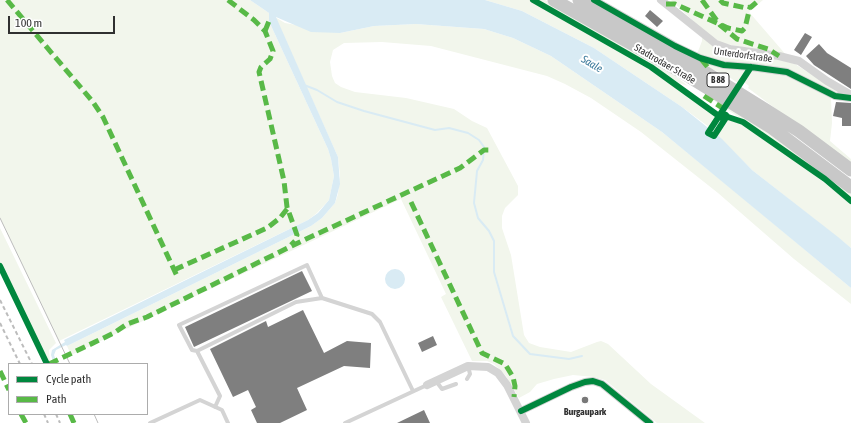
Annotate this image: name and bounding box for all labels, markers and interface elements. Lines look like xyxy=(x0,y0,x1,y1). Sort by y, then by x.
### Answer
scale bar xyxy=(10,8,117,34)
text: 100 m xyxy=(15,16,42,30)
street label: Stadtrodaer Straße xyxy=(632,42,698,86)
street label: Unterdorfstraße xyxy=(713,45,773,65)
water label: Saale xyxy=(579,53,605,75)
road number: B 88 xyxy=(707,73,729,87)
legend xyxy=(8,363,148,415)
text: Cycle path xyxy=(46,372,91,386)
text: Path xyxy=(46,392,67,406)
marker: Burgaupark xyxy=(580,395,590,405)
place label: Burgaupark xyxy=(564,406,606,418)

